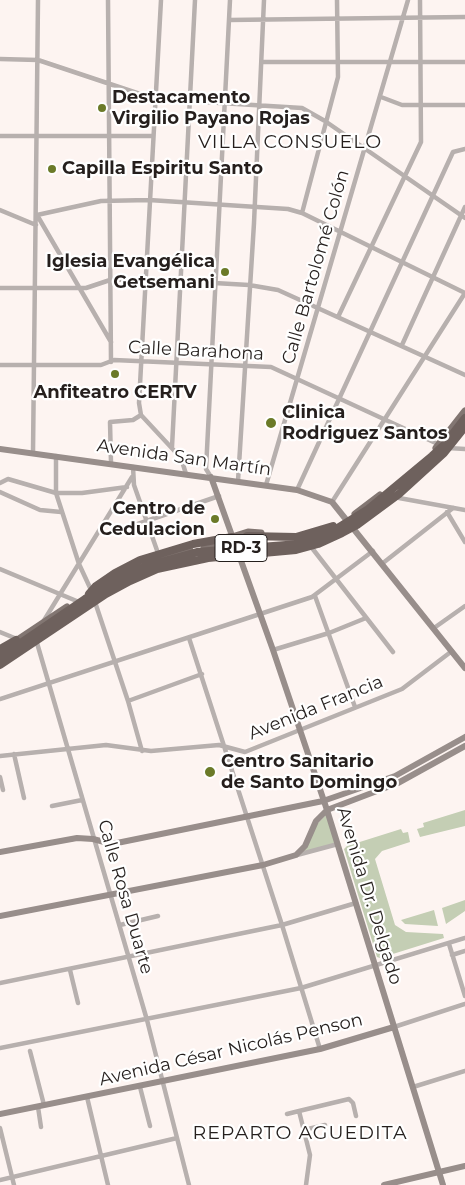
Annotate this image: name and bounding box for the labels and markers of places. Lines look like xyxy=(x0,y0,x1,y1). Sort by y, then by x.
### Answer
place label: Destacamento Virgilio Payano Rojas xyxy=(112,87,310,130)
marker: Destacamento Virgilio Payano Rojas xyxy=(96,102,108,114)
place label: Capilla Espiritu Santo xyxy=(62,158,263,180)
marker: Capilla Espiritu Santo xyxy=(46,163,58,175)
place label: Iglesia Evangélica Getsemani xyxy=(46,251,215,294)
marker: Iglesia Evangélica Getsemani xyxy=(219,266,231,278)
marker: Anfiteatro CERTV xyxy=(109,368,121,380)
place label: Anfiteatro CERTV xyxy=(33,382,197,404)
place label: Clinica Rodriguez Santos xyxy=(282,402,448,444)
marker: Clinica Rodriguez Santos xyxy=(264,416,278,430)
place label: Centro de Cedulacion xyxy=(99,498,205,540)
marker: Centro de Cedulacion xyxy=(209,513,221,525)
place label: Centro Sanitario de Santo Domingo xyxy=(221,751,397,794)
marker: Centro Sanitario de Santo Domingo xyxy=(203,765,217,779)

